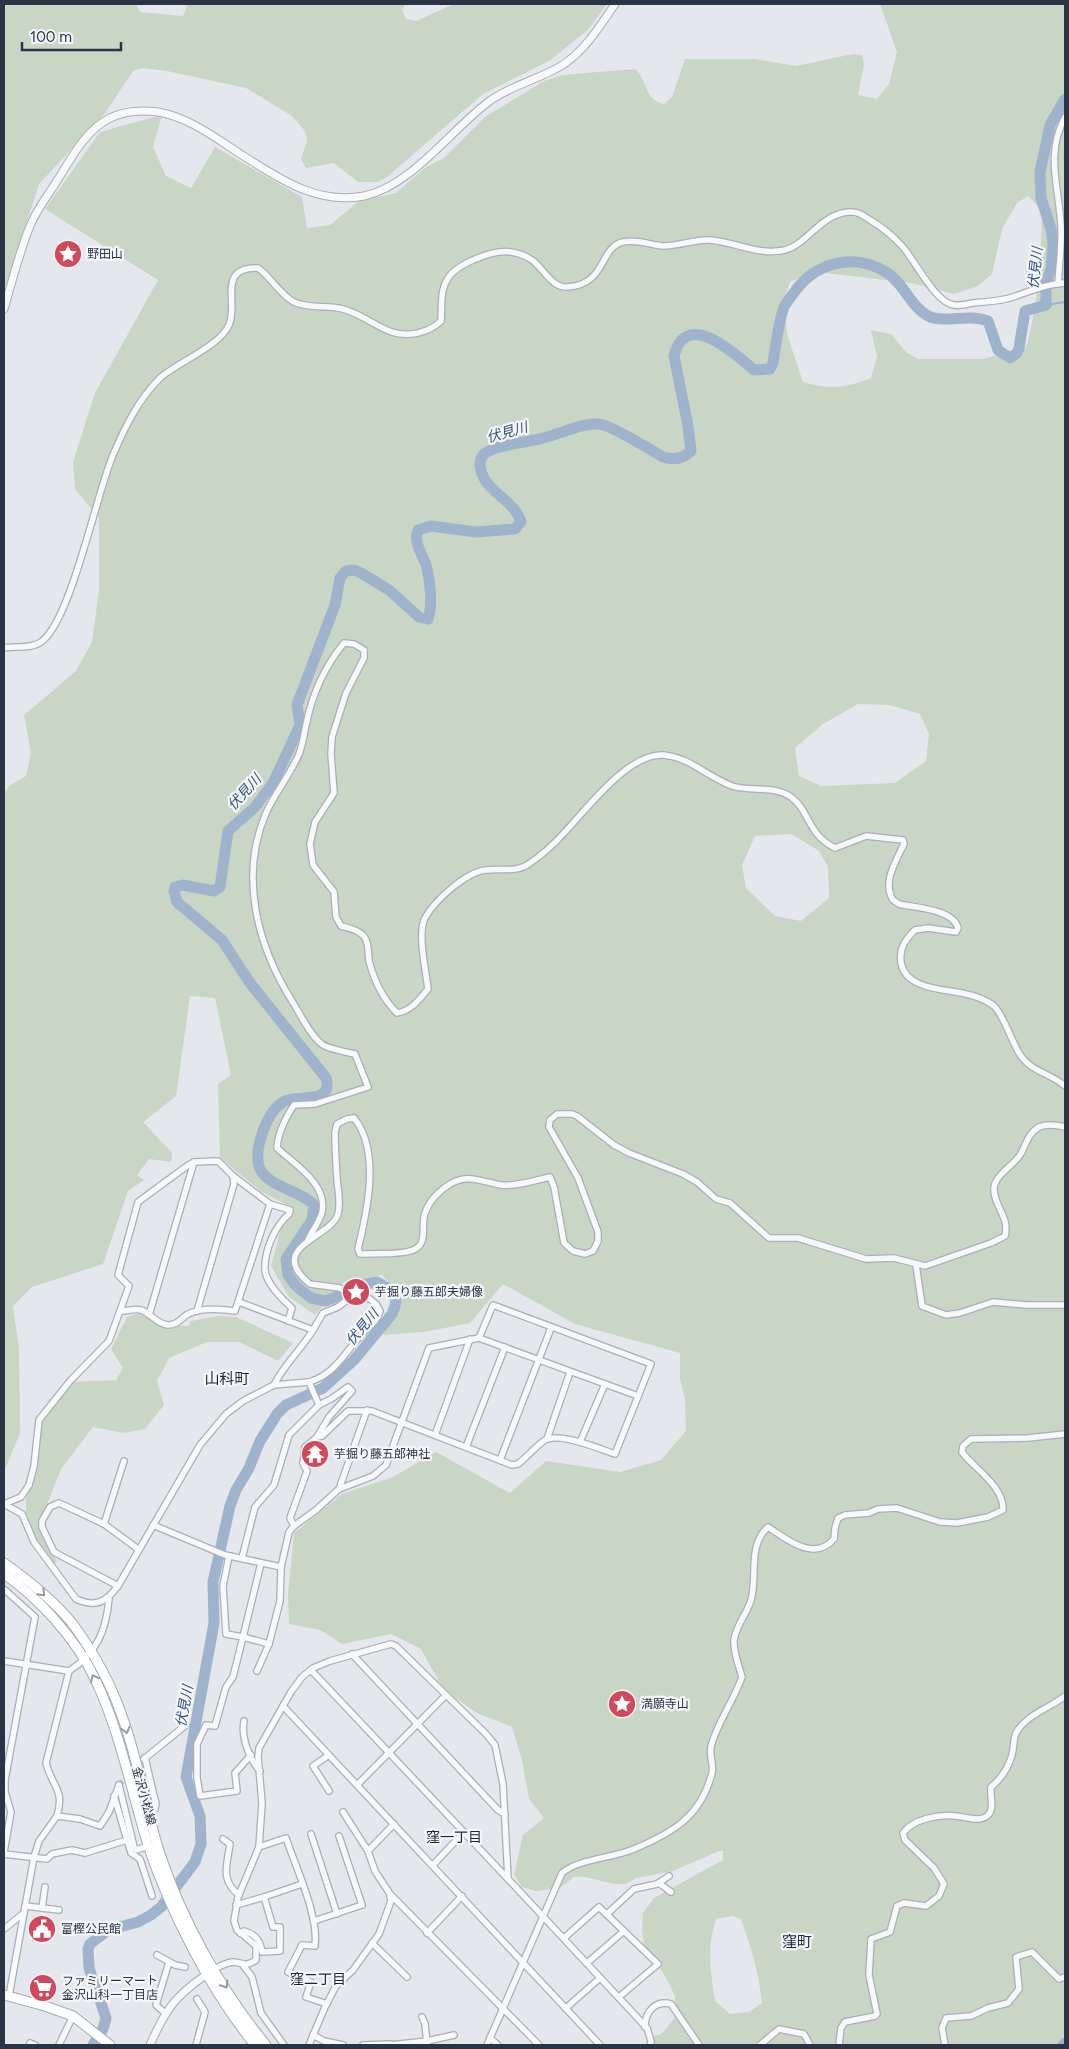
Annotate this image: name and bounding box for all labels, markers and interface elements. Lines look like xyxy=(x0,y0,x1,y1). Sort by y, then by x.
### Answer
scale bar xyxy=(22,20,121,52)
text: 100 m xyxy=(30,28,72,46)
place icon: 野田山 xyxy=(53,239,83,269)
water label: 伏見川 xyxy=(1025,244,1046,290)
place label: 野田山 xyxy=(87,247,123,261)
water label: 伏見川 xyxy=(485,418,532,446)
water label: 伏見川 xyxy=(224,770,266,814)
place icon: 芋掘り藤五郎夫婦像 xyxy=(341,1277,371,1307)
place label: 芋掘り藤五郎夫婦像 xyxy=(375,1285,483,1299)
water label: 伏見川 xyxy=(342,1304,384,1349)
district label: 山科町 xyxy=(204,1370,250,1388)
temple icon: 芋掘り藤五郎神社 xyxy=(300,1439,330,1469)
place label: 芋掘り藤五郎神社 xyxy=(334,1447,430,1461)
one-way arrow xyxy=(36,1588,45,1597)
one-way arrow xyxy=(90,1674,100,1683)
water label: 伏見川 xyxy=(172,1682,197,1728)
place icon: 満願寺山 xyxy=(607,1689,637,1719)
place label: 満願寺山 xyxy=(641,1697,689,1711)
one-way arrow xyxy=(121,1725,131,1733)
street label: 金沢小松線 xyxy=(129,1765,159,1827)
district label: 窪一丁目 xyxy=(426,1829,482,1846)
public building icon: 富樫公民館 xyxy=(27,1914,57,1944)
place label: 富樫公民館 xyxy=(61,1922,121,1936)
district label: 窪町 xyxy=(782,1933,812,1951)
district label: 窪二丁目 xyxy=(290,1971,346,1988)
supermarket icon: ファミリーマート 金沢山科一丁目店 xyxy=(28,1973,58,2003)
place label: ファミリーマート 金沢山科一丁目店 xyxy=(62,1974,158,2002)
one-way arrow xyxy=(219,1980,228,1989)

